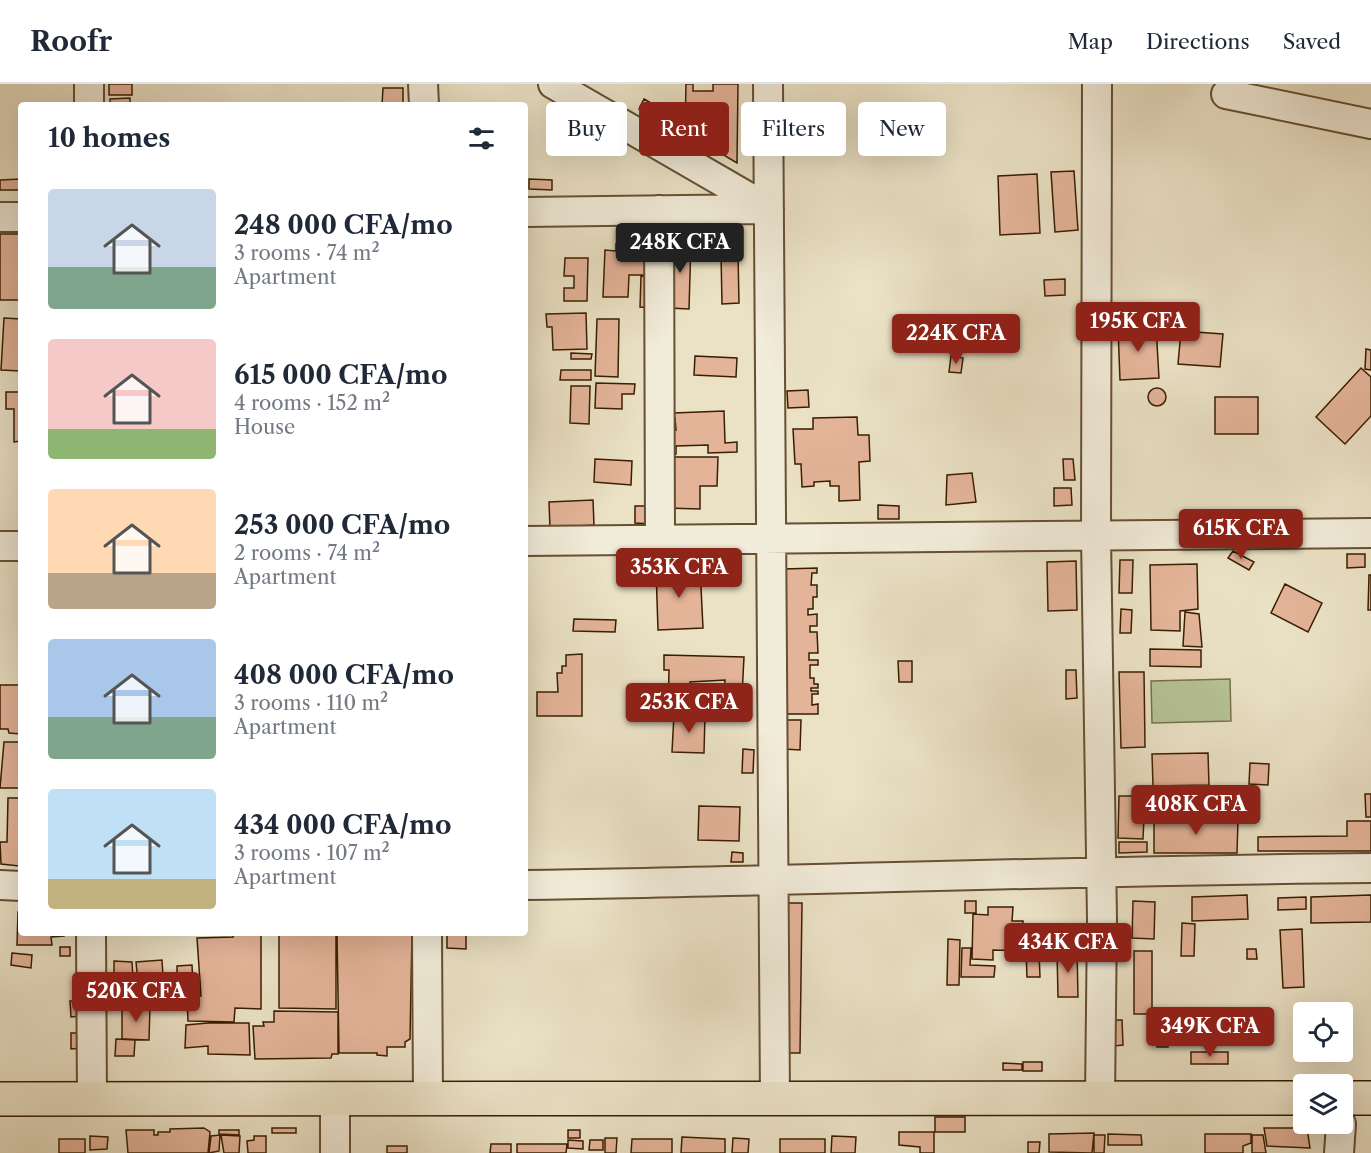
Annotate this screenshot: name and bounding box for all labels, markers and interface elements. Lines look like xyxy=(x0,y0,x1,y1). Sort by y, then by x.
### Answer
text: Roofr xyxy=(30,24,112,58)
text: Map xyxy=(1068,29,1113,54)
text: Directions xyxy=(1146,29,1250,54)
text: Saved xyxy=(1283,29,1341,54)
chip: Buy xyxy=(546,102,627,156)
chip: Rent xyxy=(639,102,729,156)
chip: Filters xyxy=(741,102,846,156)
chip: New xyxy=(858,102,946,156)
text: 10 homes xyxy=(48,122,170,154)
icon: filters xyxy=(465,122,498,155)
text: 248 000 CFA/mo xyxy=(234,209,453,241)
icon: home xyxy=(96,213,168,285)
pin: 248K CFA xyxy=(618,223,742,274)
text: 248K CFA xyxy=(630,230,730,254)
text: 3 rooms · 74 m² xyxy=(234,241,380,265)
text: Apartment xyxy=(234,265,337,289)
pin: 195K CFA xyxy=(1076,302,1200,353)
text: 195K CFA xyxy=(1090,309,1186,333)
pin: 224K CFA xyxy=(894,314,1018,365)
text: 224K CFA xyxy=(906,321,1006,345)
text: 615 000 CFA/mo xyxy=(234,359,448,391)
icon: home xyxy=(96,363,168,435)
text: 4 rooms · 152 m² xyxy=(234,391,390,415)
text: House xyxy=(234,415,295,439)
text: 253 000 CFA/mo xyxy=(234,509,450,541)
pin: 615K CFA xyxy=(1179,509,1303,560)
icon: home xyxy=(96,513,168,585)
text: 615K CFA xyxy=(1193,516,1289,540)
text: 2 rooms · 74 m² xyxy=(234,541,380,565)
pin: 353K CFA xyxy=(617,548,741,599)
text: 353K CFA xyxy=(630,555,728,579)
text: Apartment xyxy=(234,565,337,589)
text: 408 000 CFA/mo xyxy=(234,659,454,691)
icon: home xyxy=(96,663,168,735)
pin: 253K CFA xyxy=(627,683,751,734)
text: 253K CFA xyxy=(640,690,738,714)
text: 3 rooms · 110 m² xyxy=(234,691,388,715)
text: Apartment xyxy=(234,715,337,739)
pin: 408K CFA xyxy=(1134,785,1258,836)
text: 408K CFA xyxy=(1145,792,1247,816)
text: 434 000 CFA/mo xyxy=(234,809,451,841)
icon: home xyxy=(96,813,168,885)
text: 3 rooms · 107 m² xyxy=(234,841,390,865)
text: Apartment xyxy=(234,865,337,889)
pin: 434K CFA xyxy=(1006,923,1130,974)
text: 434K CFA xyxy=(1018,930,1118,954)
pin: 520K CFA xyxy=(74,972,198,1023)
text: 520K CFA xyxy=(86,979,186,1003)
map controls xyxy=(1293,1002,1353,1134)
button: locate xyxy=(1293,1002,1353,1062)
pin: 349K CFA xyxy=(1148,1007,1272,1058)
text: 349K CFA xyxy=(1160,1014,1260,1038)
button: layers xyxy=(1293,1074,1353,1134)

